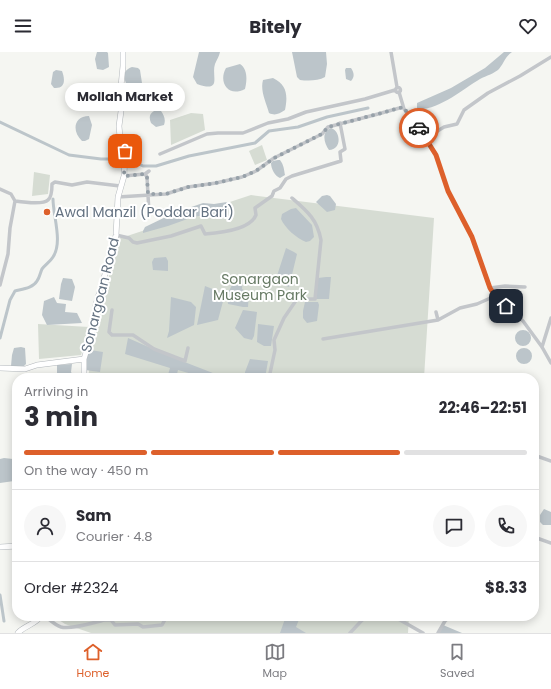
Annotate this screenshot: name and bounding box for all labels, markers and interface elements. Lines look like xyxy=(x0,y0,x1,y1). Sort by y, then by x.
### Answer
text: Bitely xyxy=(249,14,302,39)
icon: menu xyxy=(12,15,34,37)
icon: heart xyxy=(517,15,539,37)
callout: Mollah Market xyxy=(65,83,185,111)
text: Mollah Market xyxy=(77,87,173,106)
courier xyxy=(399,108,439,148)
icon: car xyxy=(408,117,430,139)
pin xyxy=(108,134,142,168)
icon: bag xyxy=(114,140,136,162)
place label: Awal Manzil (Poddar Bari) xyxy=(55,202,234,222)
marker: Awal Manzil (Poddar Bari) xyxy=(42,207,52,217)
street label: Sonargoan Road xyxy=(76,235,124,355)
park label: Sonargaon Museum Park xyxy=(213,269,308,305)
pin xyxy=(489,289,523,323)
icon: home xyxy=(495,295,517,317)
text: Arriving in xyxy=(24,382,88,401)
text: 22:46–22:51 xyxy=(439,397,527,418)
text: 3 min xyxy=(24,399,98,435)
text: On the way · 450 m xyxy=(24,461,148,480)
button: person xyxy=(24,505,66,547)
text: Sam xyxy=(76,505,111,526)
button: chat xyxy=(433,505,475,547)
button: phone xyxy=(485,505,527,547)
text: Courier · 4.8 xyxy=(76,527,152,546)
text: Order #2324 xyxy=(24,577,119,598)
text: $8.33 xyxy=(485,577,527,598)
tab: Home xyxy=(77,641,109,682)
tab: Map xyxy=(263,641,287,682)
tab: Saved xyxy=(440,641,474,682)

